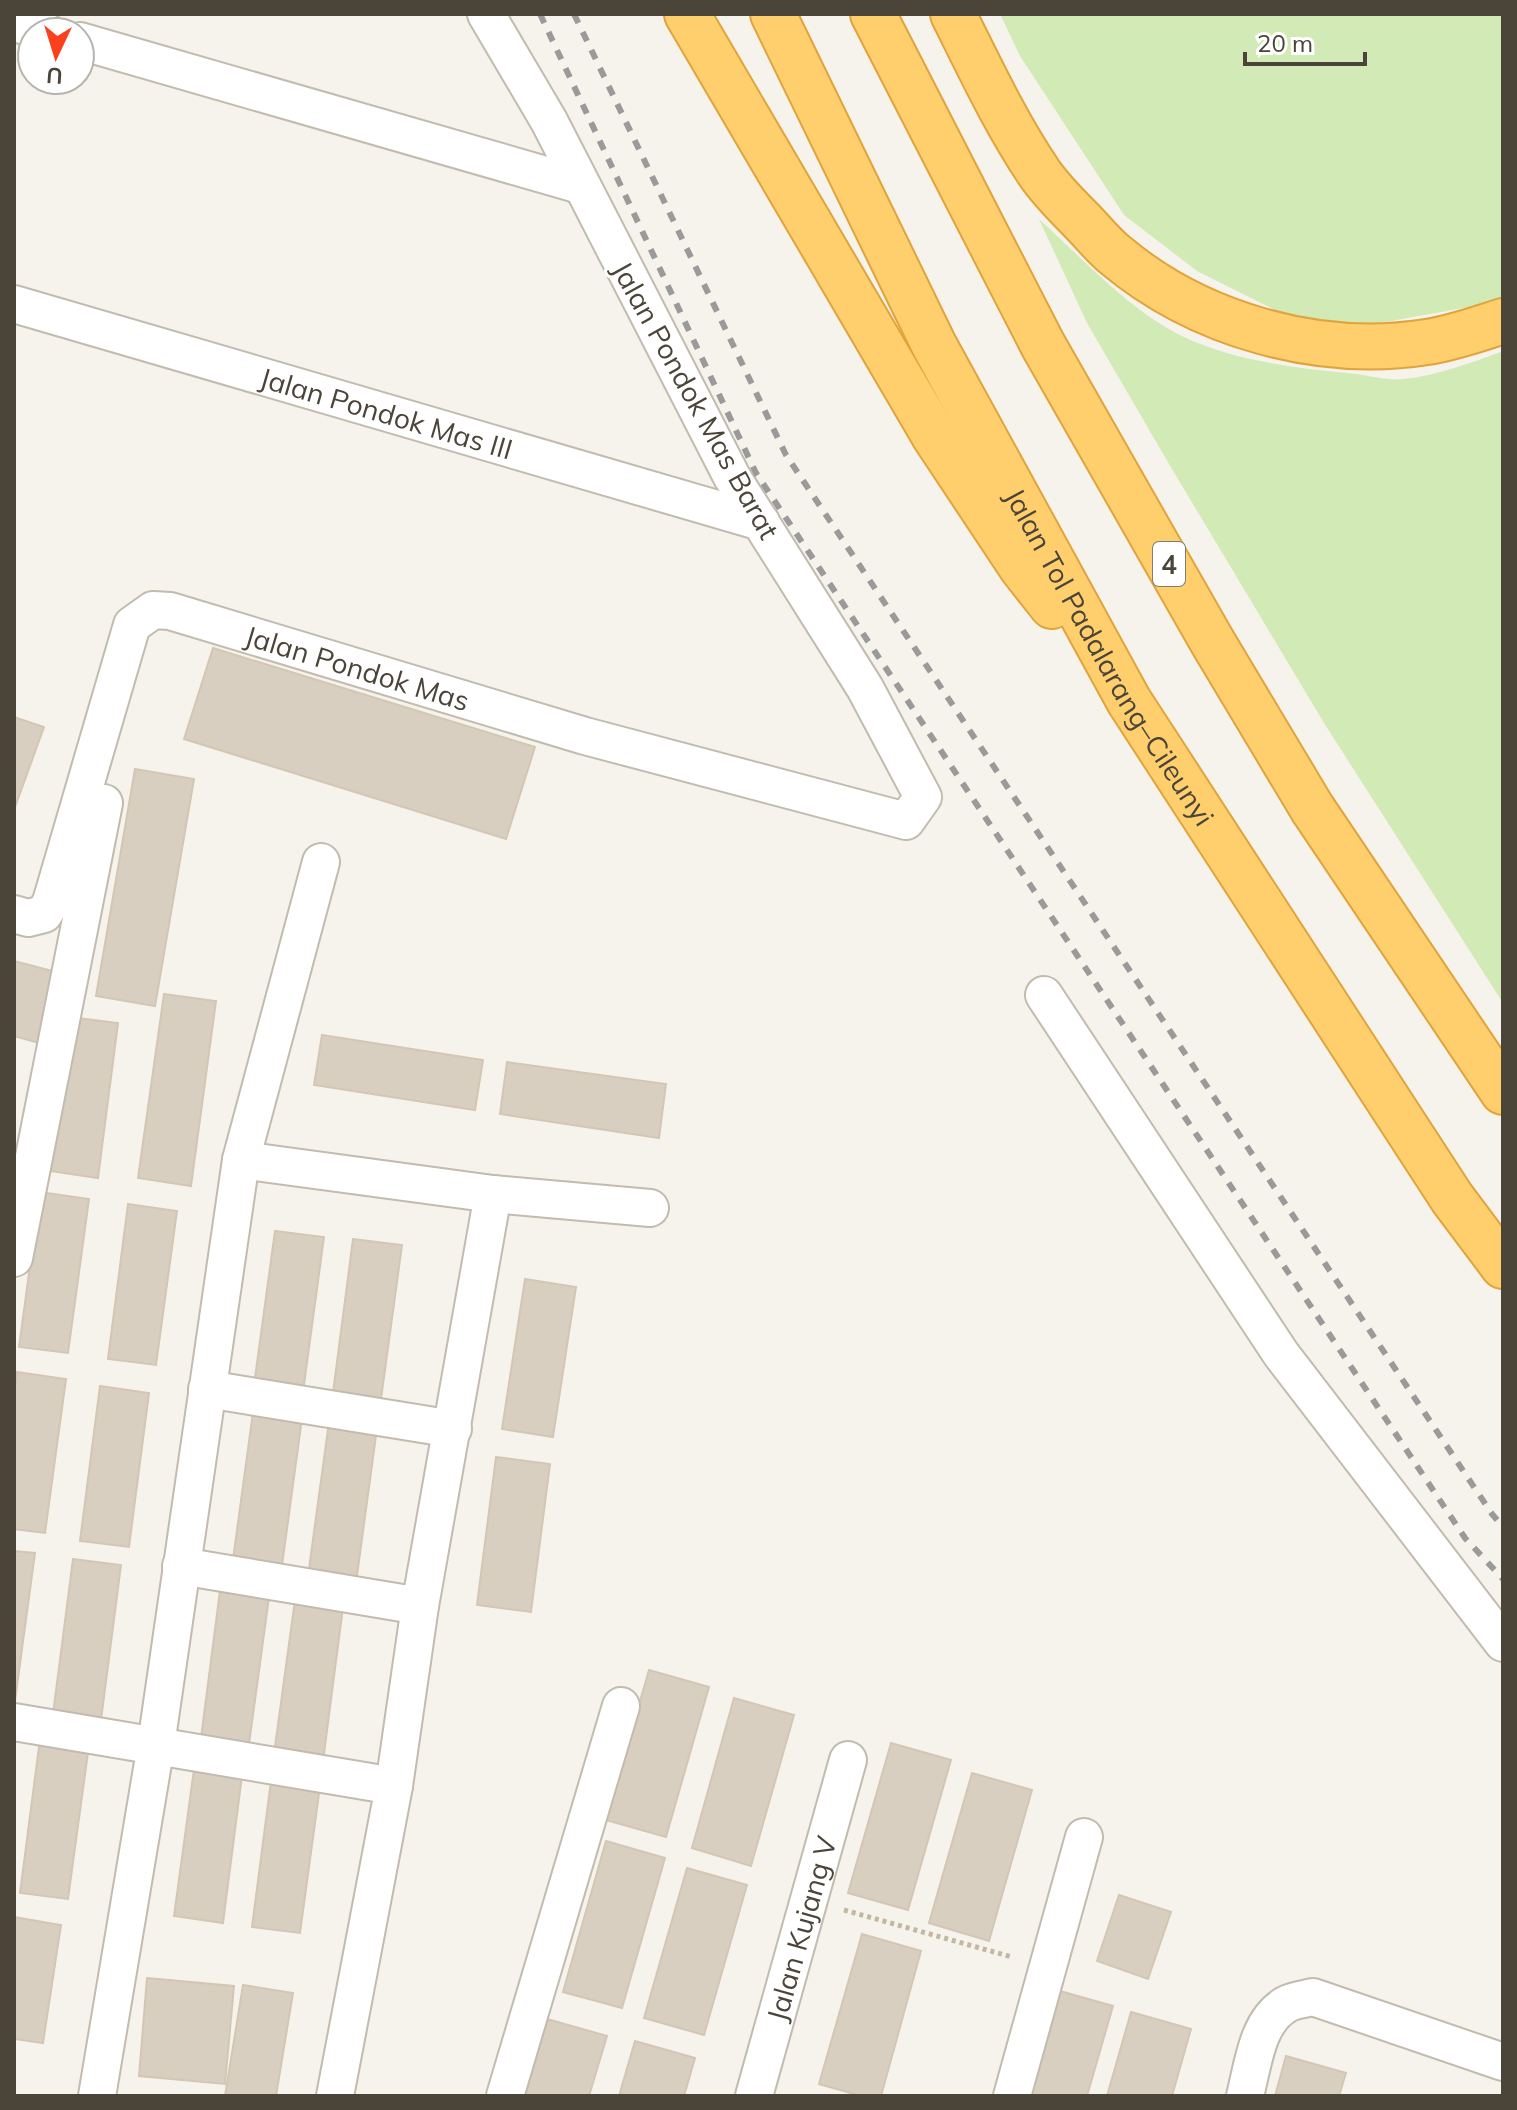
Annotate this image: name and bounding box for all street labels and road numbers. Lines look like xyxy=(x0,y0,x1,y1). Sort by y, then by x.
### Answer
street label: Jalan Pondok Mas Barat xyxy=(605,255,787,545)
street label: Jalan Pondok Mas III xyxy=(256,359,517,466)
street label: Jalan Tol Padalarang–Cileunyi xyxy=(998,481,1223,832)
road number: 4 xyxy=(1153,542,1185,586)
street label: Jalan Pondok Mas xyxy=(241,617,474,718)
street label: Jalan Kujang V xyxy=(758,1832,844,2025)

